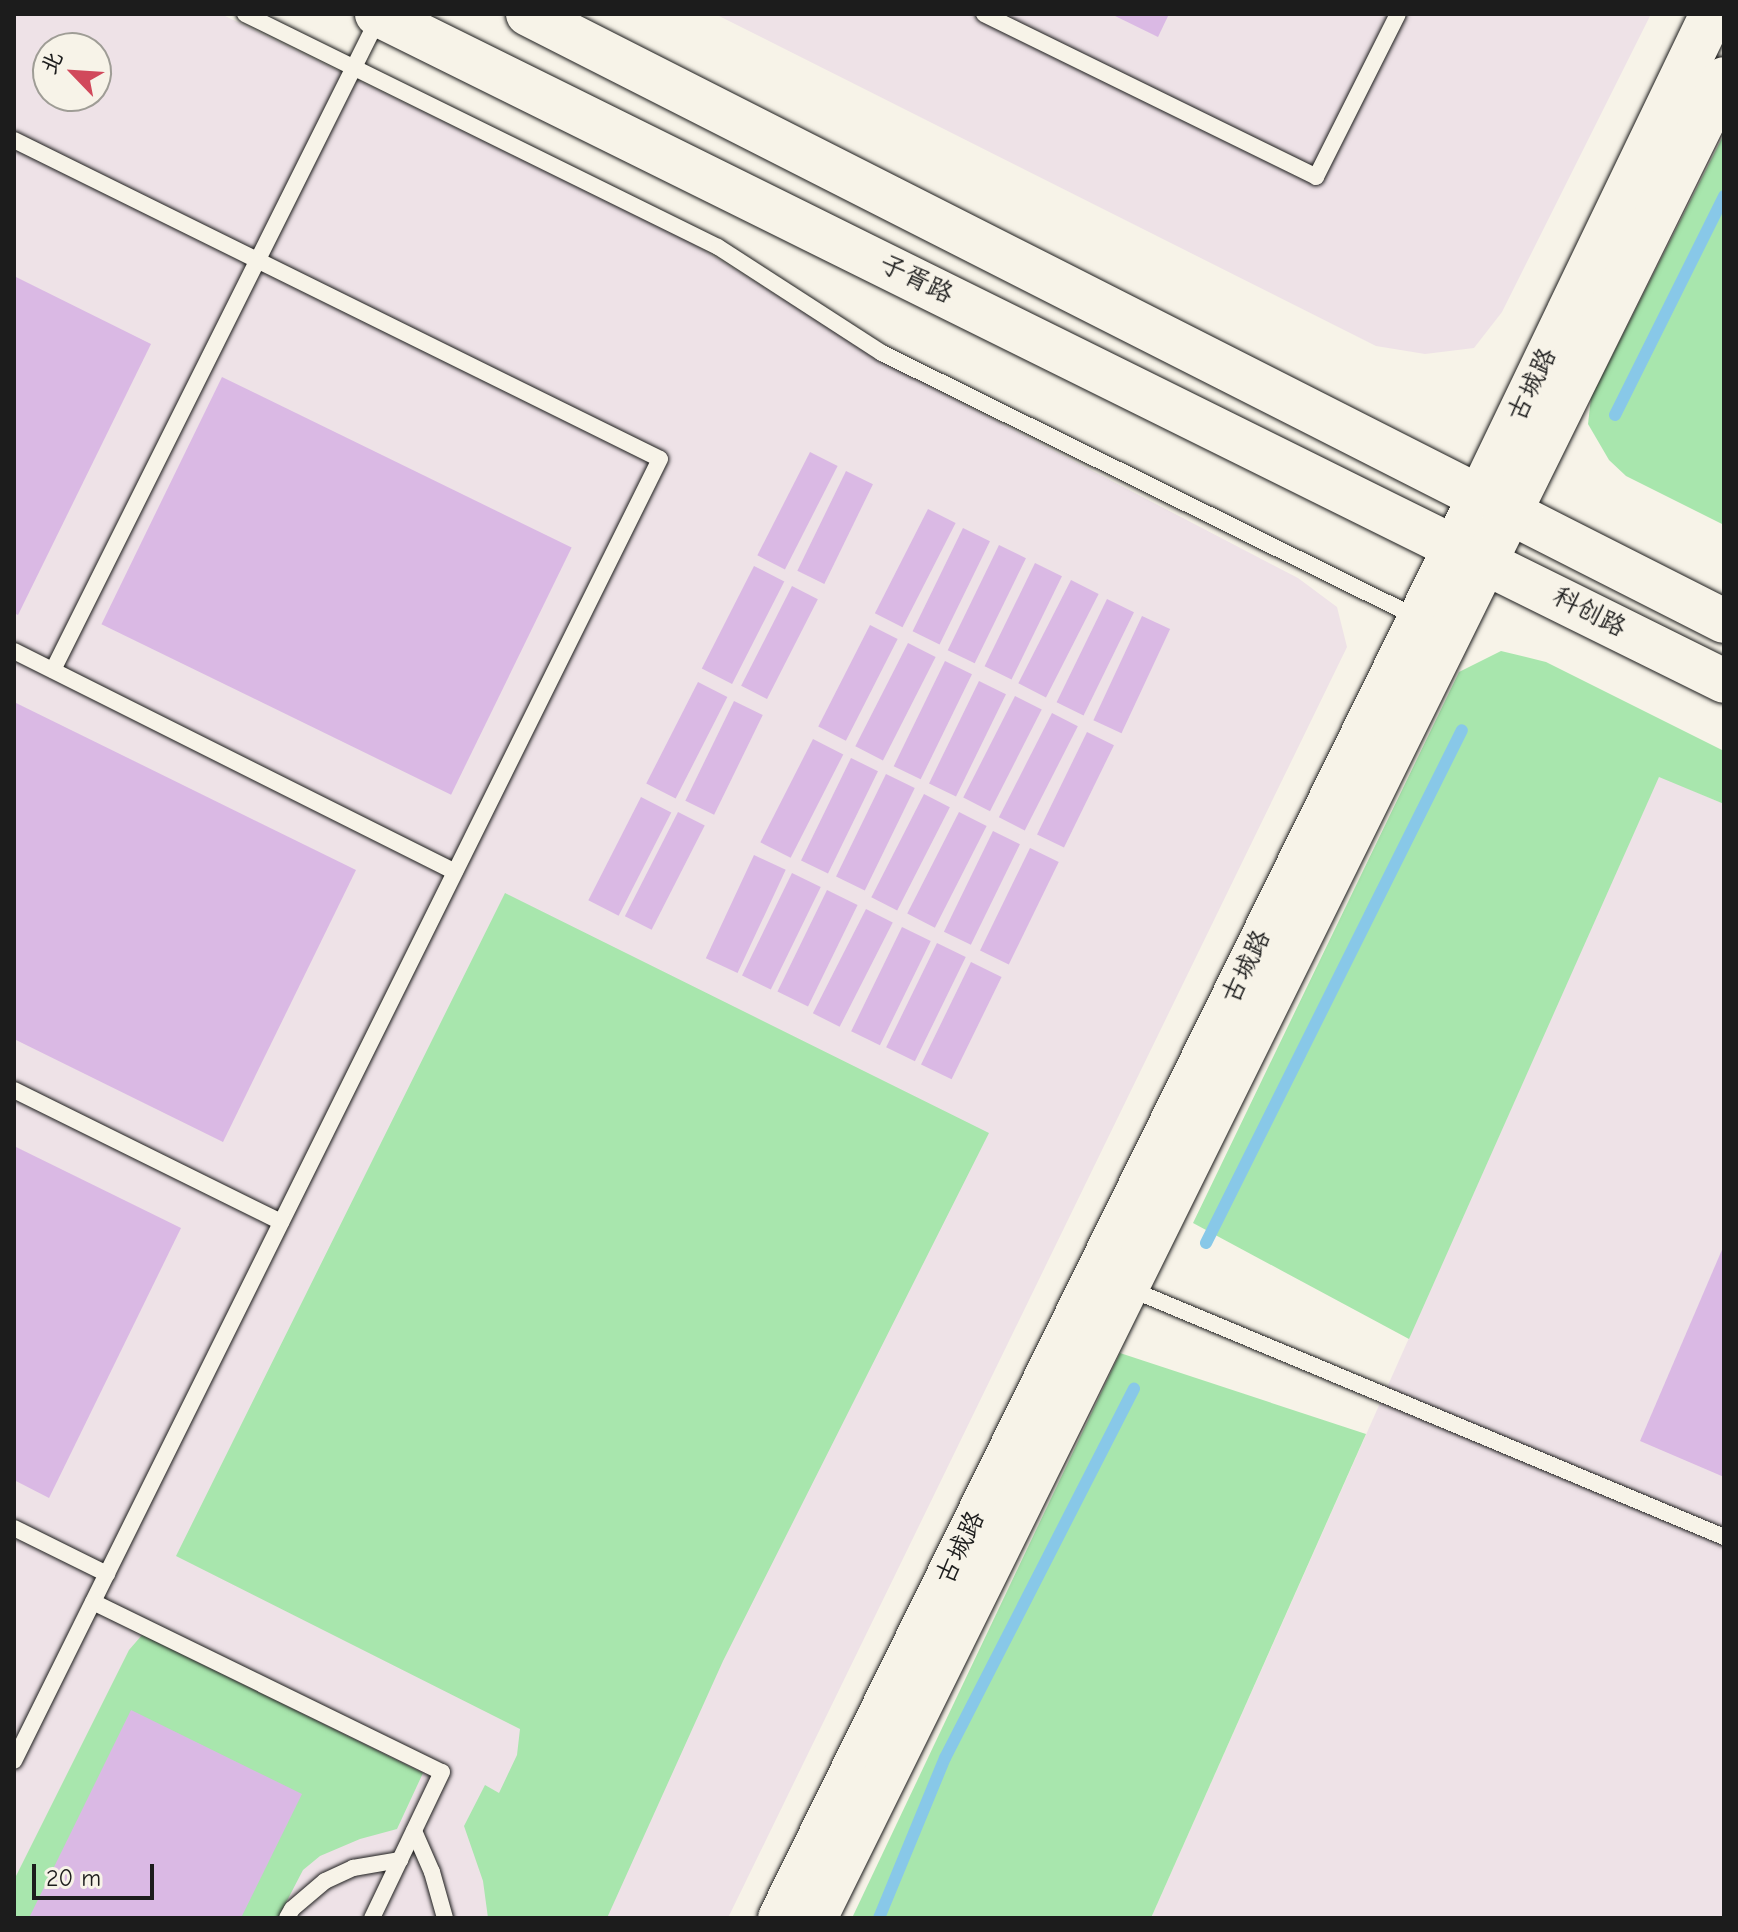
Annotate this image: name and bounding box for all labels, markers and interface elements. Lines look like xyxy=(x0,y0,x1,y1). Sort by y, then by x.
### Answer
north arrow xyxy=(32,32,112,112)
text: 北 xyxy=(36,47,68,78)
street label: 子胥路 xyxy=(874,249,958,311)
street label: 古城路 xyxy=(1502,343,1564,427)
street label: 科创路 xyxy=(1547,581,1631,645)
street label: 古城路 xyxy=(1216,925,1278,1009)
street label: 古城路 xyxy=(930,1506,992,1590)
scale bar xyxy=(36,1848,158,1898)
text: 20 m xyxy=(46,1864,101,1892)

